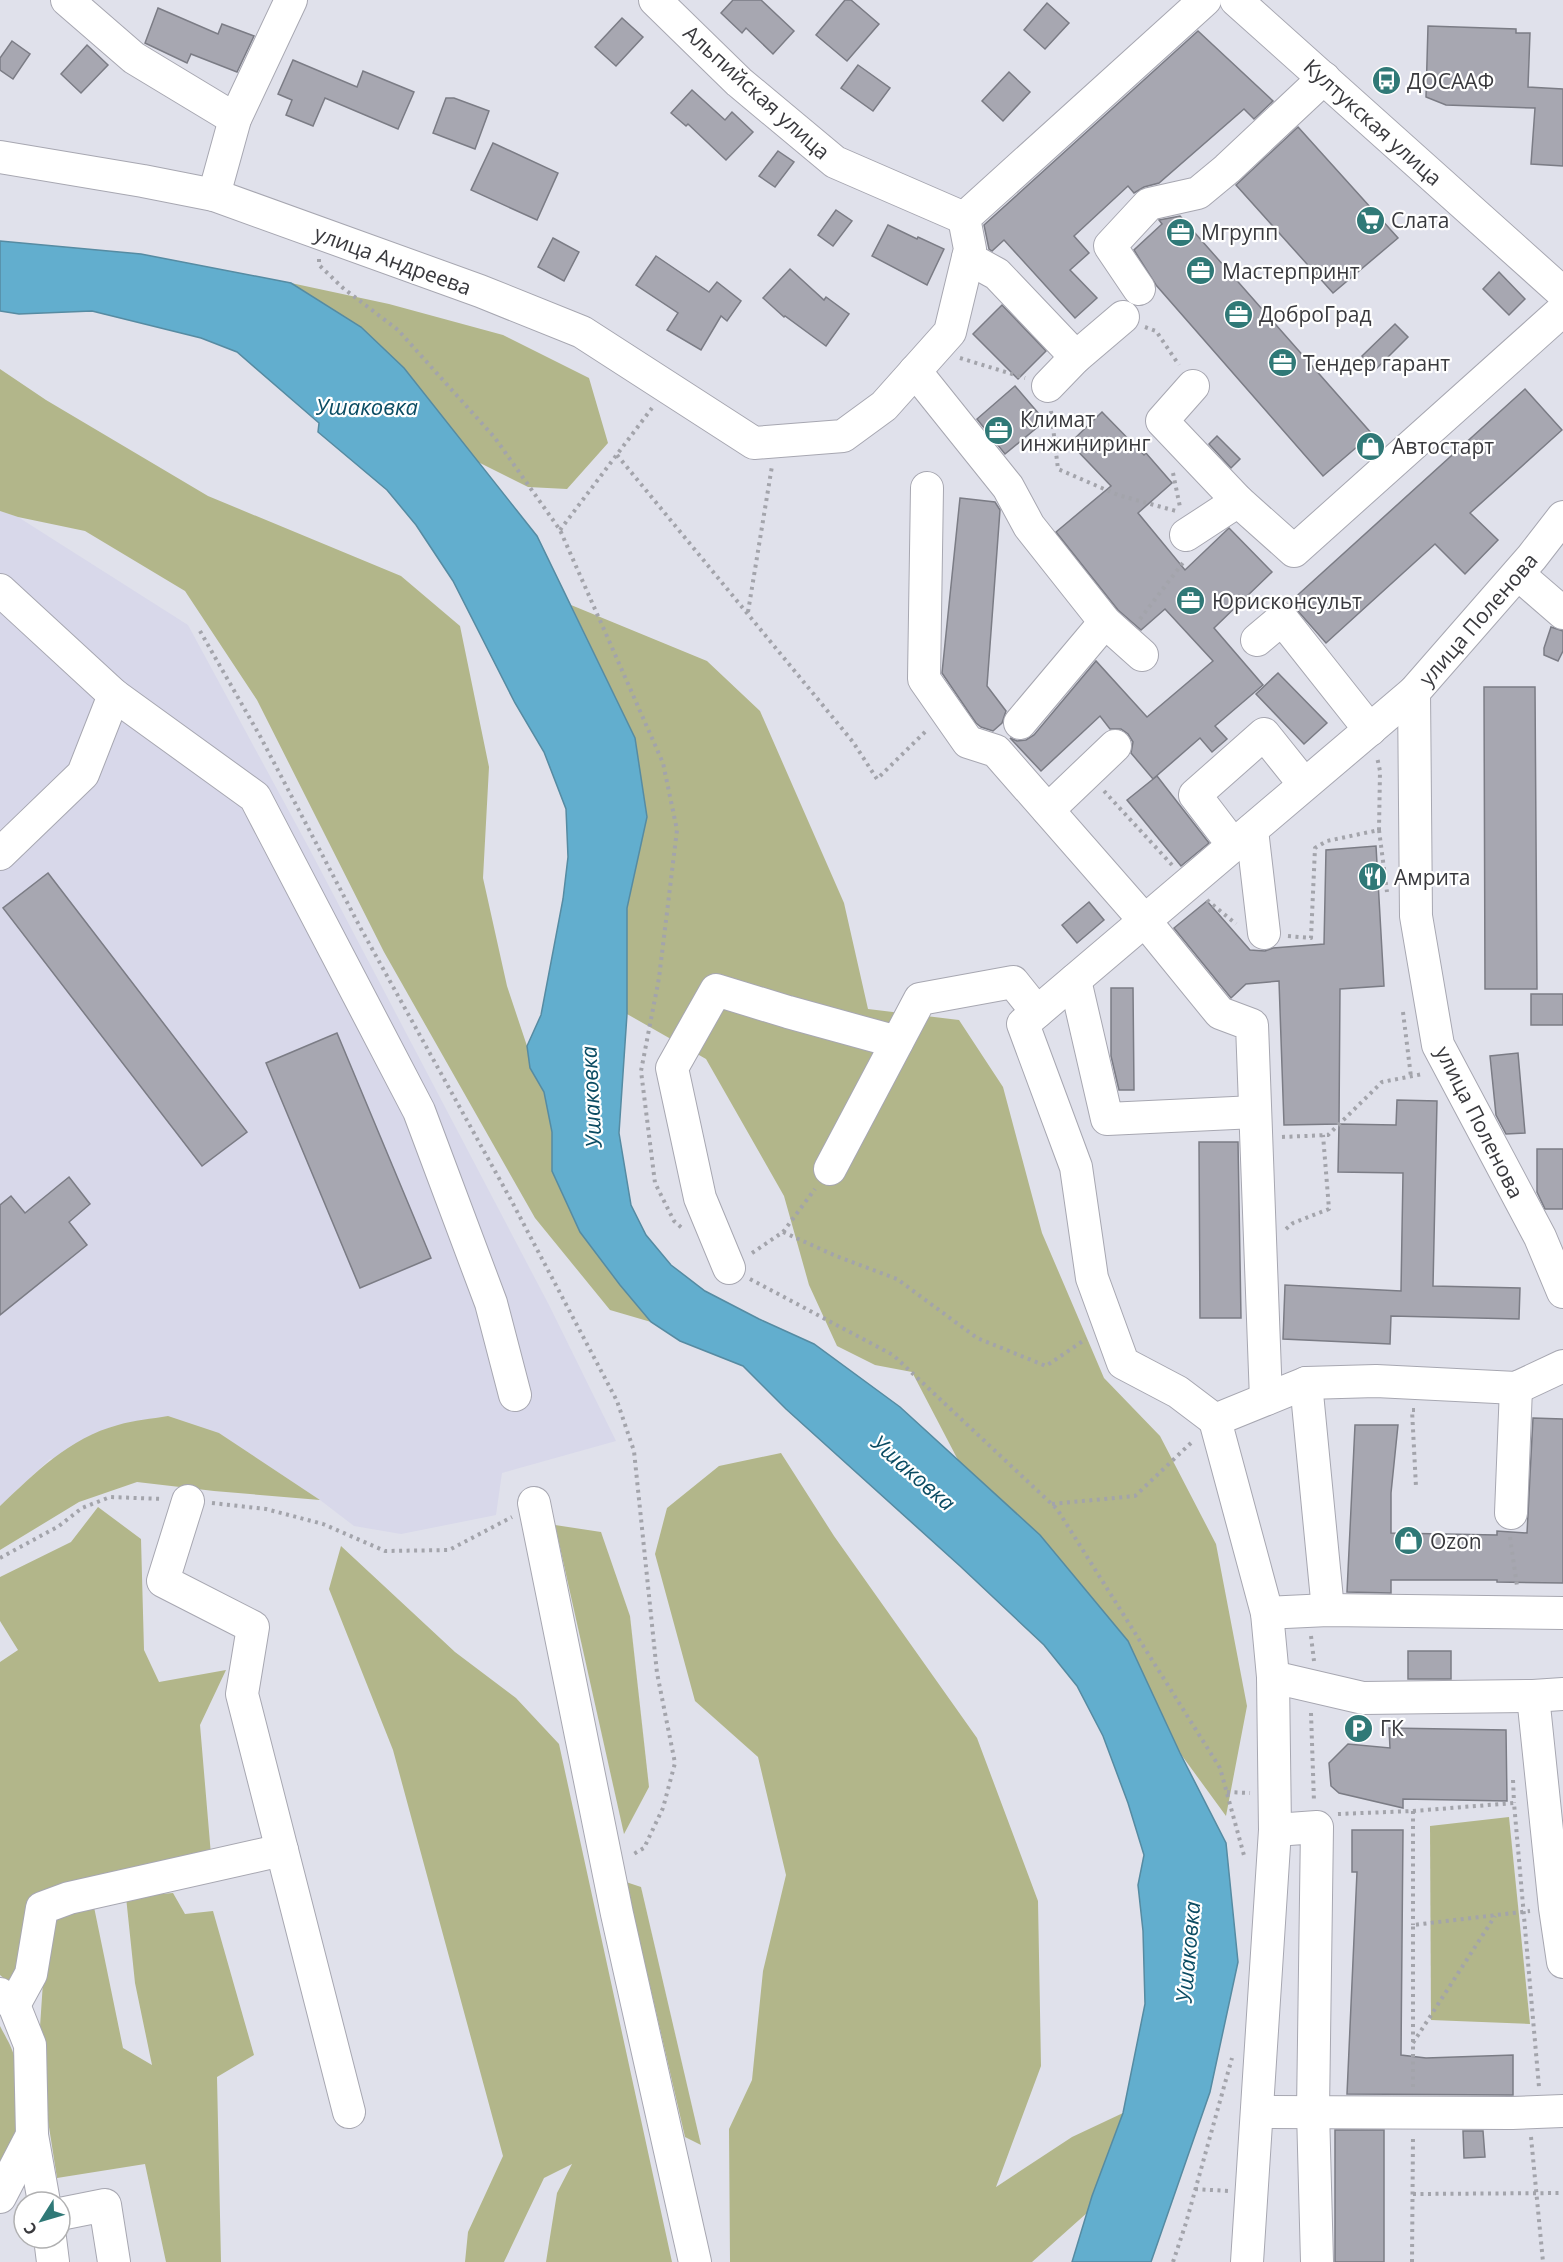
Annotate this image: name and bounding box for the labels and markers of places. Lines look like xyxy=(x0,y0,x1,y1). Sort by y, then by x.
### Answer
bus stop icon: ДОСААФ xyxy=(1370,65,1402,97)
place label: ДОСААФ xyxy=(1407,67,1494,95)
supermarket icon: Слата xyxy=(1354,204,1386,236)
place label: Слата xyxy=(1391,206,1449,234)
office icon: Мгрупп xyxy=(1164,216,1196,248)
place label: Мгрупп xyxy=(1201,218,1278,246)
office icon: Мастерпринт xyxy=(1185,255,1217,287)
place label: Мастерпринт xyxy=(1222,257,1360,285)
office icon: ДоброГрад xyxy=(1222,298,1254,330)
place label: ДоброГрад xyxy=(1259,300,1371,328)
office icon: Тендер гарант xyxy=(1266,347,1298,379)
place label: Тендер гарант xyxy=(1303,349,1450,377)
place label: Климат инжиниринг xyxy=(1020,405,1151,457)
office icon: Климат инжиниринг xyxy=(983,415,1015,447)
shop icon: Автостарт xyxy=(1355,430,1387,462)
place label: Автостарт xyxy=(1392,432,1494,460)
office icon: Юрисконсульт xyxy=(1175,585,1207,617)
place label: Юрисконсульт xyxy=(1212,587,1362,615)
restaurant icon: Амрита xyxy=(1357,861,1389,893)
place label: Амрита xyxy=(1394,863,1470,891)
shop icon: Ozon xyxy=(1393,1525,1425,1557)
place label: Ozon xyxy=(1430,1527,1482,1555)
parking icon: ГК xyxy=(1343,1712,1375,1744)
place label: ГК xyxy=(1380,1714,1404,1742)

